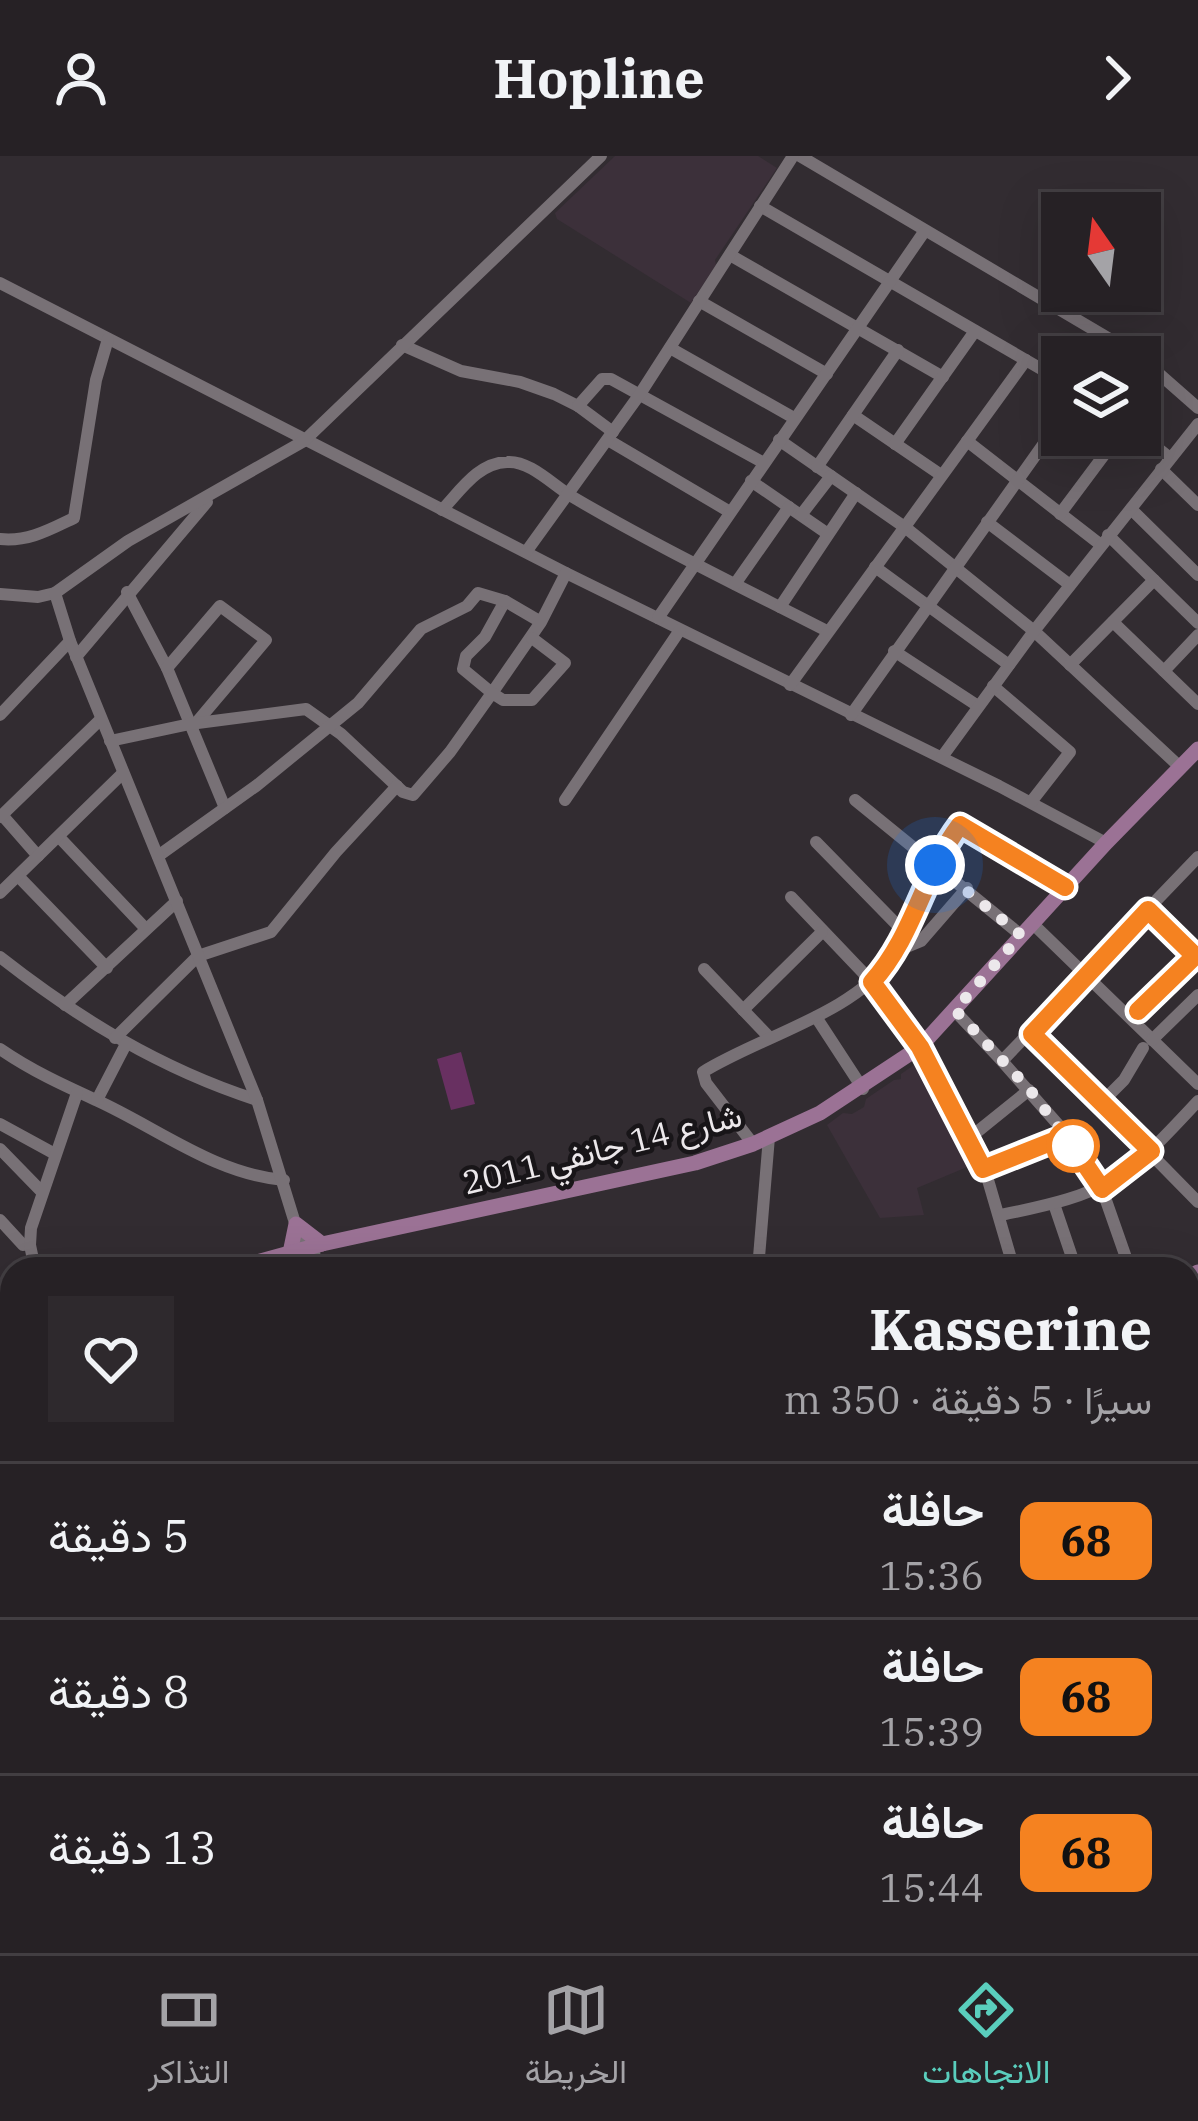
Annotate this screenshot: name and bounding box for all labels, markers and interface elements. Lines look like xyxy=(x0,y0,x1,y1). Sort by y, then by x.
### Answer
text: Hopline xyxy=(493,43,705,113)
icon: person xyxy=(48,45,114,111)
icon: forward xyxy=(1084,45,1150,111)
north arrow xyxy=(1041,192,1161,312)
map controls xyxy=(1041,192,1161,456)
button: layers xyxy=(1041,336,1161,456)
your location xyxy=(905,835,965,895)
street label: شارع 14 جانفي 2011 xyxy=(458,1093,747,1209)
unlabelled marker xyxy=(1048,1121,1098,1171)
text: Kasserine xyxy=(869,1292,1152,1366)
button: heart xyxy=(48,1296,174,1422)
text: سيرًا · 5 دقيقة · 350 m xyxy=(784,1374,1152,1425)
text: حافلة xyxy=(882,1480,984,1538)
text: 5 دقيقة xyxy=(48,1506,190,1564)
text: 68 xyxy=(1061,1513,1111,1568)
text: 15:36 xyxy=(879,1550,984,1601)
text: حافلة xyxy=(882,1636,984,1694)
text: 8 دقيقة xyxy=(48,1662,190,1720)
text: 68 xyxy=(1061,1669,1111,1724)
text: 15:39 xyxy=(879,1706,984,1757)
text: حافلة xyxy=(882,1792,984,1850)
text: 13 دقيقة xyxy=(48,1818,217,1876)
text: 68 xyxy=(1061,1825,1111,1880)
text: 15:44 xyxy=(879,1862,984,1913)
tab: التذاكر xyxy=(148,1977,229,2101)
tab: الخريطة xyxy=(525,1977,627,2101)
tab: الاتجاهات xyxy=(922,1977,1050,2101)

